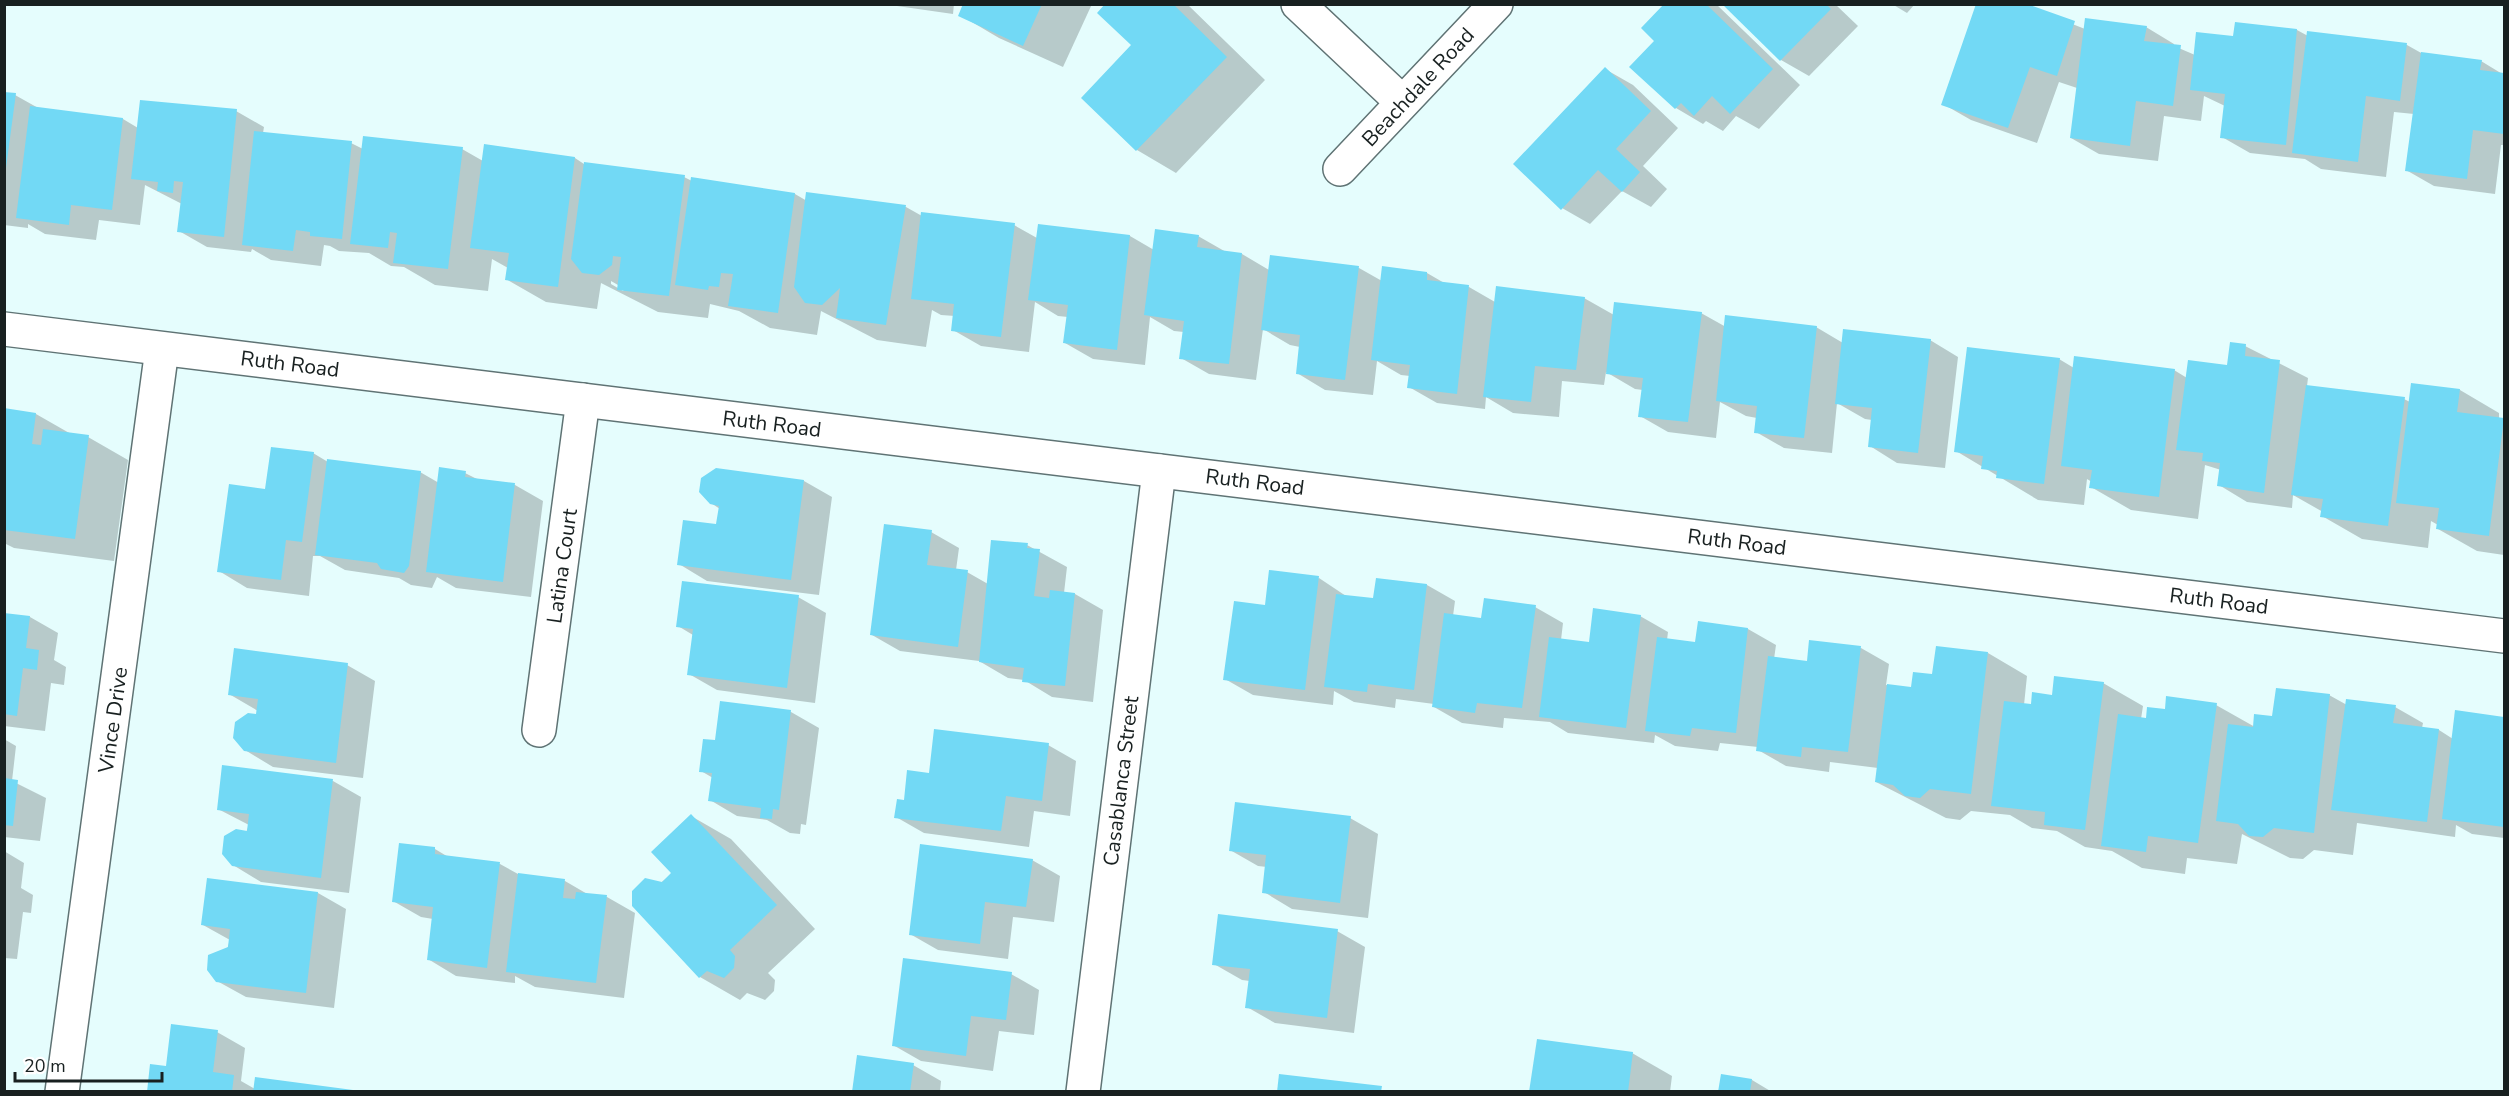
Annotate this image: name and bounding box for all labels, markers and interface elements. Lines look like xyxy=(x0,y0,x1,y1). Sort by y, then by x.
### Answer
street label: Beachdale Road xyxy=(1356,21,1480,153)
street label: Ruth Road xyxy=(239,344,341,384)
street label: Ruth Road xyxy=(721,404,823,444)
street label: Ruth Road xyxy=(1204,462,1306,502)
street label: Latina Court xyxy=(540,506,584,625)
street label: Ruth Road xyxy=(1686,522,1788,562)
street label: Ruth Road xyxy=(2168,581,2270,621)
street label: Vince Drive xyxy=(92,665,134,776)
street label: Casablanca Street xyxy=(1097,694,1145,868)
scale bar xyxy=(15,1045,162,1083)
text: 20 m xyxy=(24,1054,66,1078)

